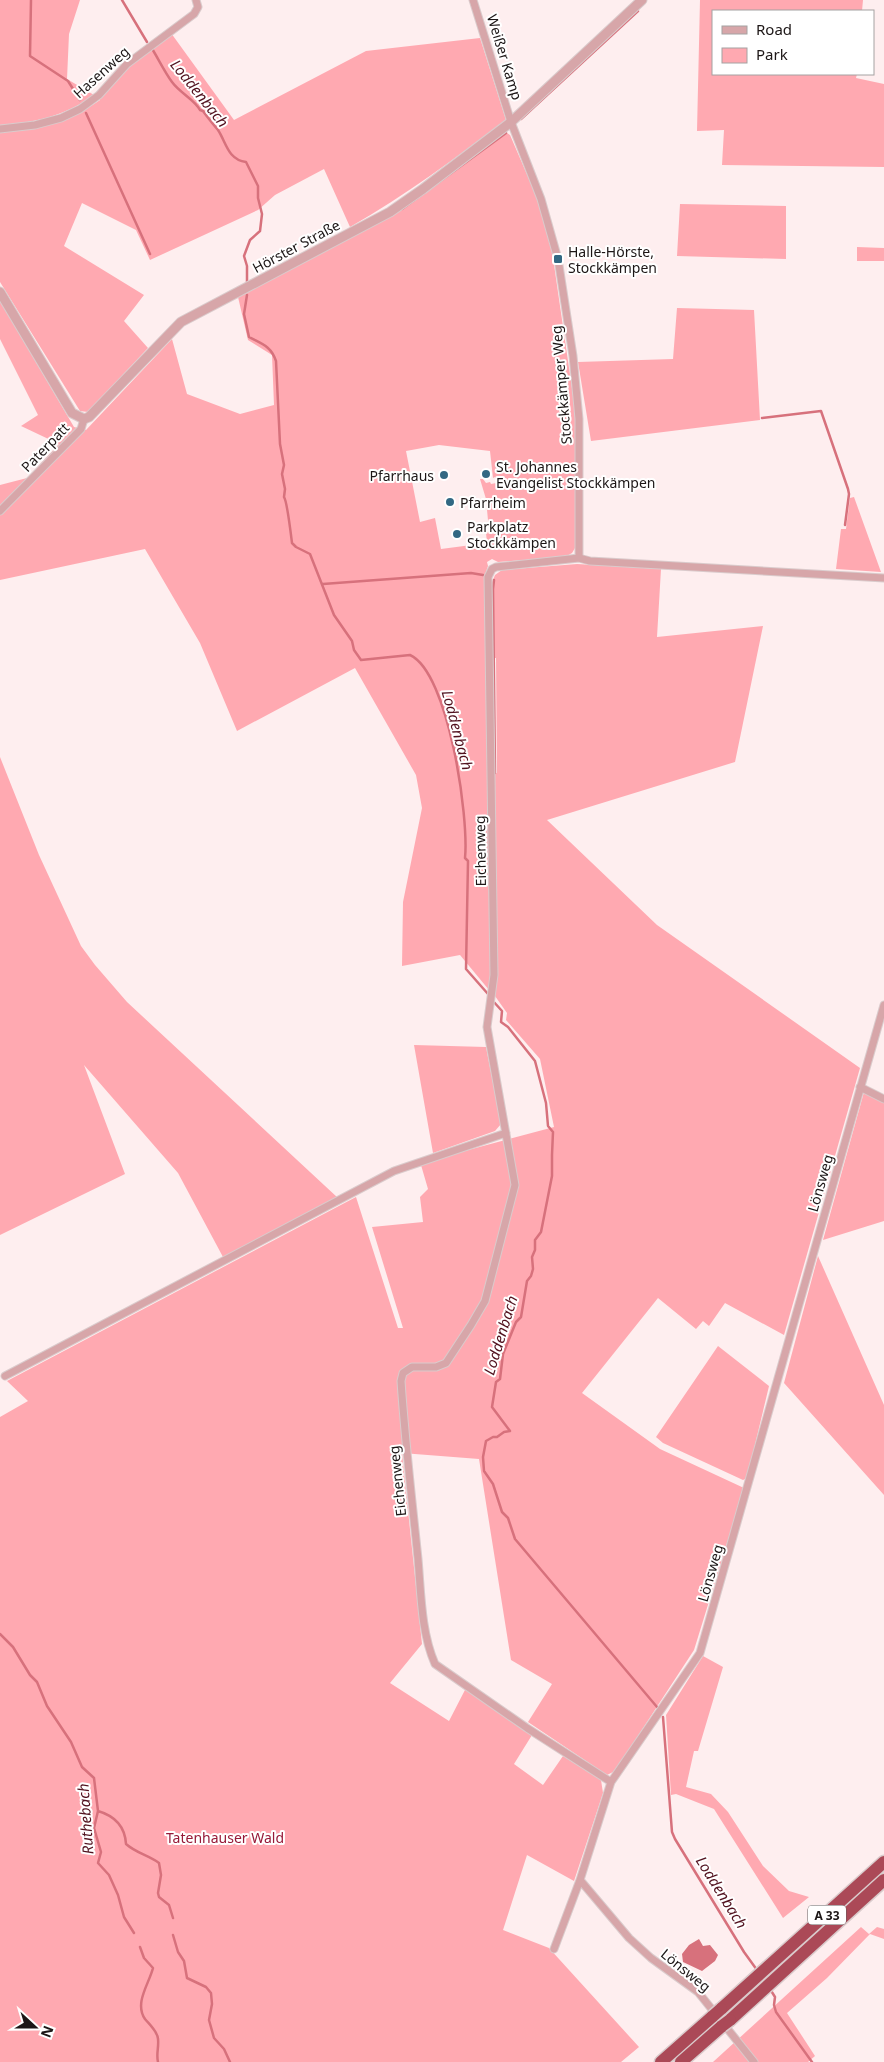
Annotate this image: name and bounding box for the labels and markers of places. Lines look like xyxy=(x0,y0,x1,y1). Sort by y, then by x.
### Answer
place label: Halle-Hörste, Stockkämpen xyxy=(568,242,657,277)
marker: Halle-Hörste, Stockkämpen xyxy=(552,253,564,265)
place label: St. Johannes Evangelist Stockkämpen xyxy=(496,457,656,492)
place label: Pfarrhaus xyxy=(369,466,434,485)
marker: St. Johannes Evangelist Stockkämpen xyxy=(480,468,492,480)
marker: Pfarrhaus xyxy=(438,469,450,481)
place label: Pfarrheim xyxy=(460,493,526,512)
marker: Pfarrheim xyxy=(444,496,456,508)
place label: Parkplatz Stockkämpen xyxy=(467,517,556,552)
marker: Parkplatz Stockkämpen xyxy=(451,528,463,540)

